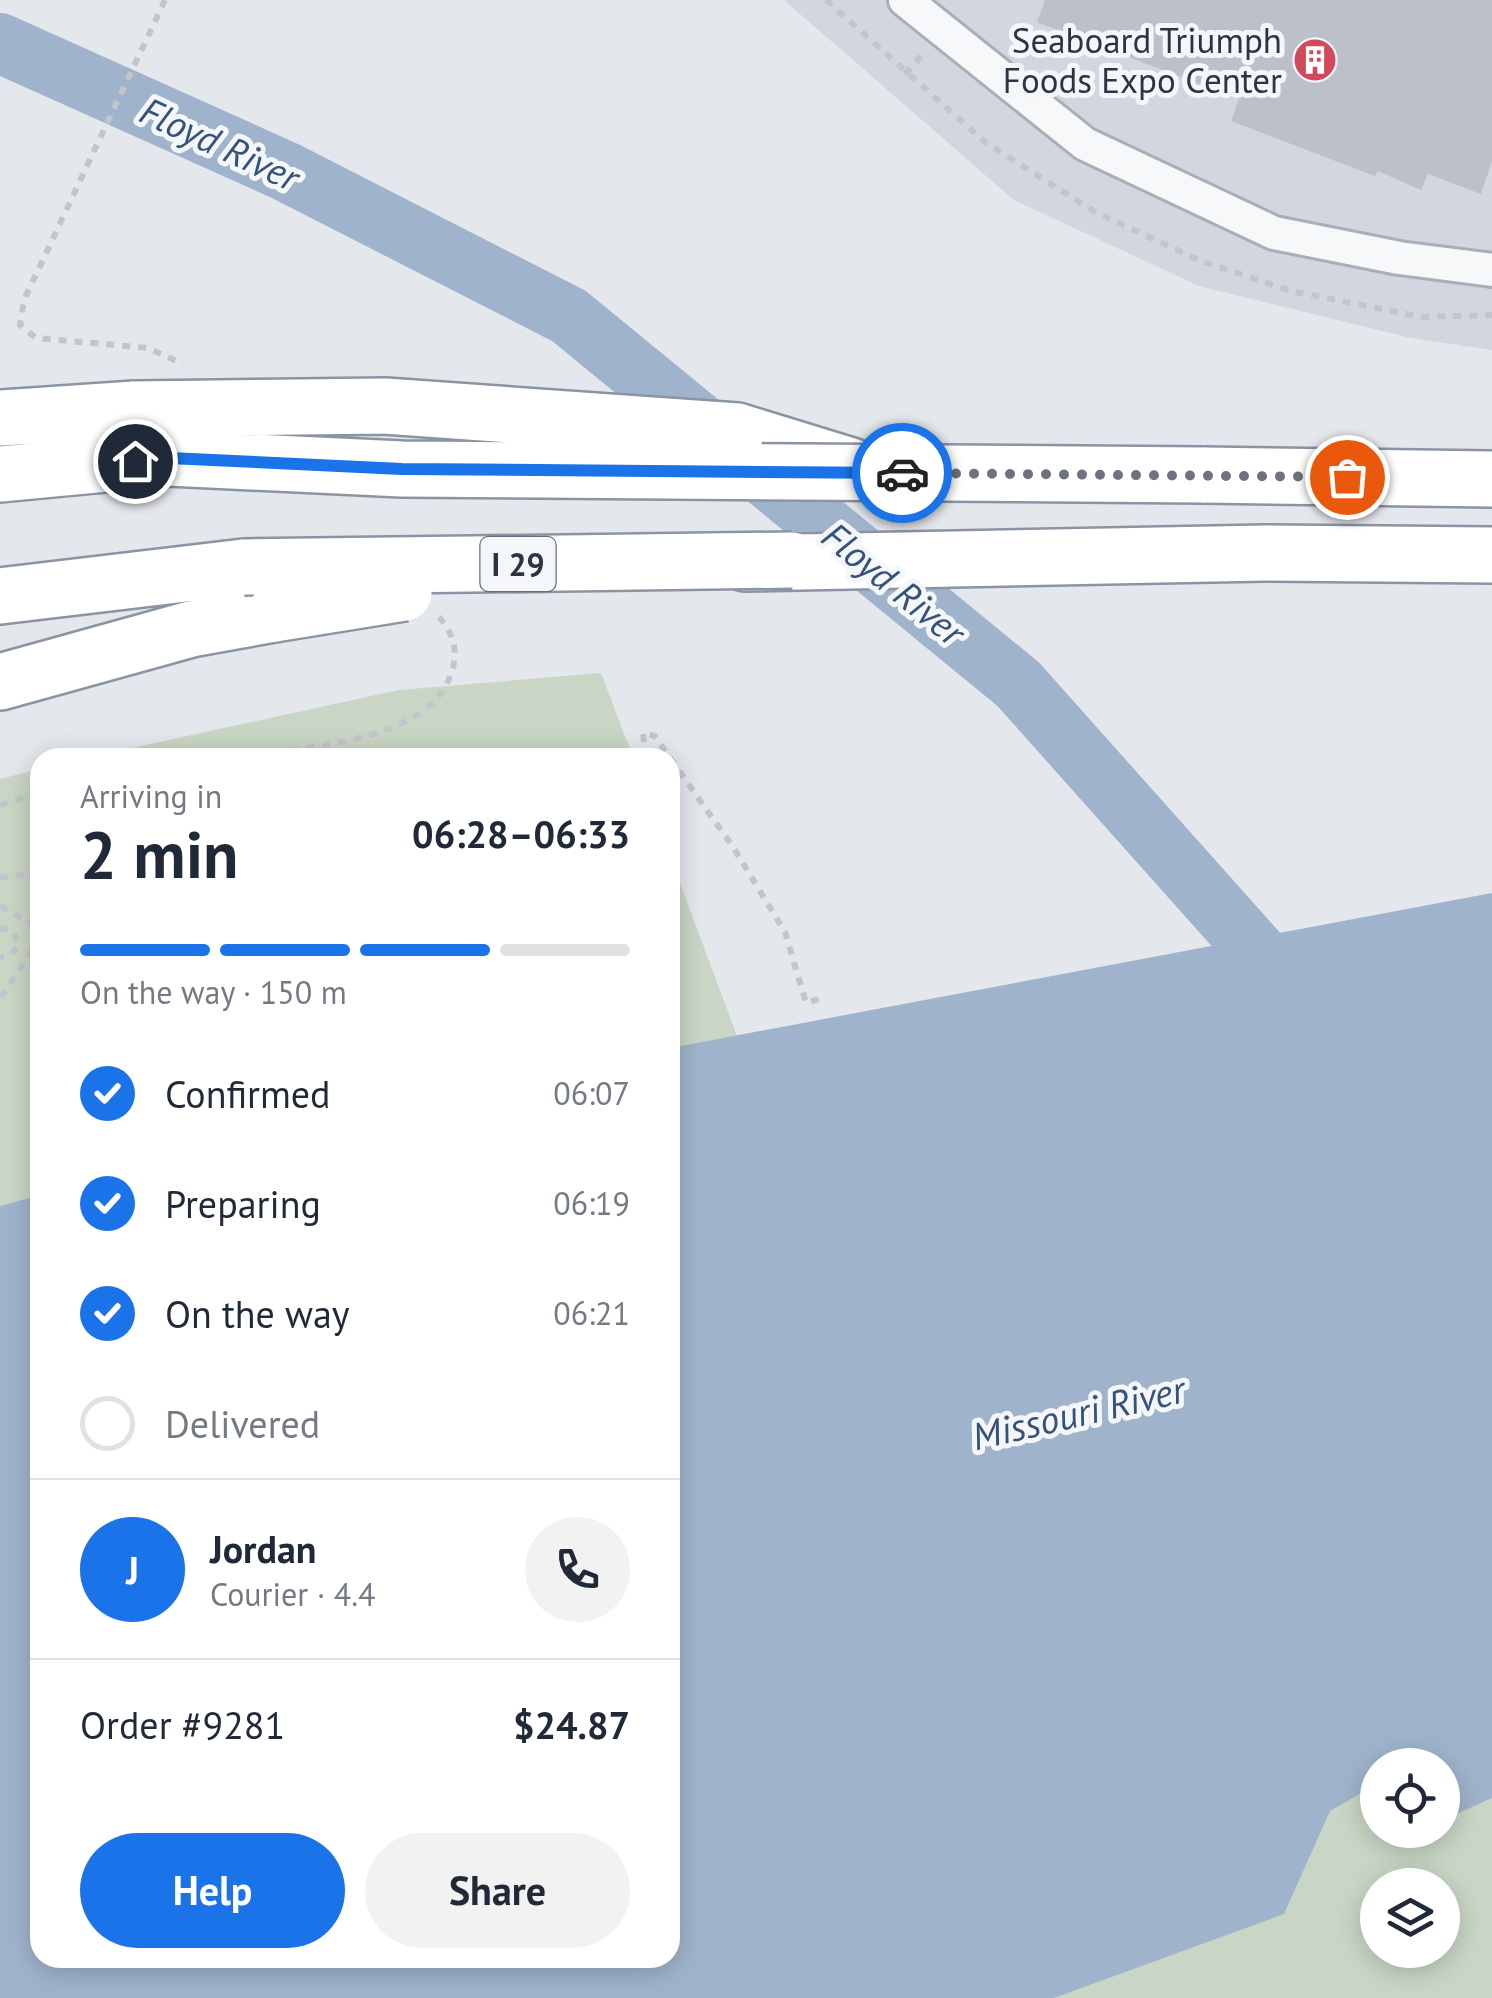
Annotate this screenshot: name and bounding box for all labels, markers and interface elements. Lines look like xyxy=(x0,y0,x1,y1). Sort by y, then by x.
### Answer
place label: Seaboard Triumph Foods Expo Center xyxy=(1003,17,1282,103)
building icon: Seaboard Triumph Foods Expo Center xyxy=(1292,37,1338,83)
water label: Floyd River xyxy=(133,85,310,202)
pin xyxy=(93,419,178,504)
courier xyxy=(852,423,952,523)
icon: home xyxy=(108,434,163,489)
pin xyxy=(1305,435,1390,520)
icon: car xyxy=(875,446,930,501)
icon: bag xyxy=(1320,450,1375,505)
water label: Floyd River xyxy=(813,511,977,657)
road number: I 29 xyxy=(480,537,556,591)
text: Arriving in xyxy=(80,775,222,817)
text: 06:28–06:33 xyxy=(412,809,630,858)
text: 2 min xyxy=(80,812,239,896)
text: On the way · 150 m xyxy=(80,971,347,1013)
icon: check xyxy=(80,1066,135,1121)
text: Confirmed xyxy=(165,1069,331,1118)
text: 06:07 xyxy=(553,1072,630,1114)
icon: check xyxy=(80,1176,135,1231)
text: Preparing xyxy=(165,1179,321,1228)
text: 06:19 xyxy=(553,1182,630,1224)
icon: check xyxy=(80,1286,135,1341)
text: On the way xyxy=(165,1289,350,1338)
text: 06:21 xyxy=(553,1292,630,1334)
water label: Missouri River xyxy=(967,1363,1192,1460)
text: Delivered xyxy=(165,1399,320,1448)
button: phone xyxy=(525,1517,630,1622)
text: Jordan xyxy=(210,1524,316,1573)
text: J xyxy=(126,1545,139,1594)
text: Courier · 4.4 xyxy=(210,1573,376,1615)
text: Order #9281 xyxy=(80,1700,285,1749)
text: $24.87 xyxy=(513,1700,630,1749)
map controls xyxy=(1360,1748,1460,1968)
button: locate xyxy=(1360,1748,1460,1848)
button: Help xyxy=(80,1833,345,1948)
button: Share xyxy=(365,1833,630,1948)
button: layers xyxy=(1360,1868,1460,1968)

